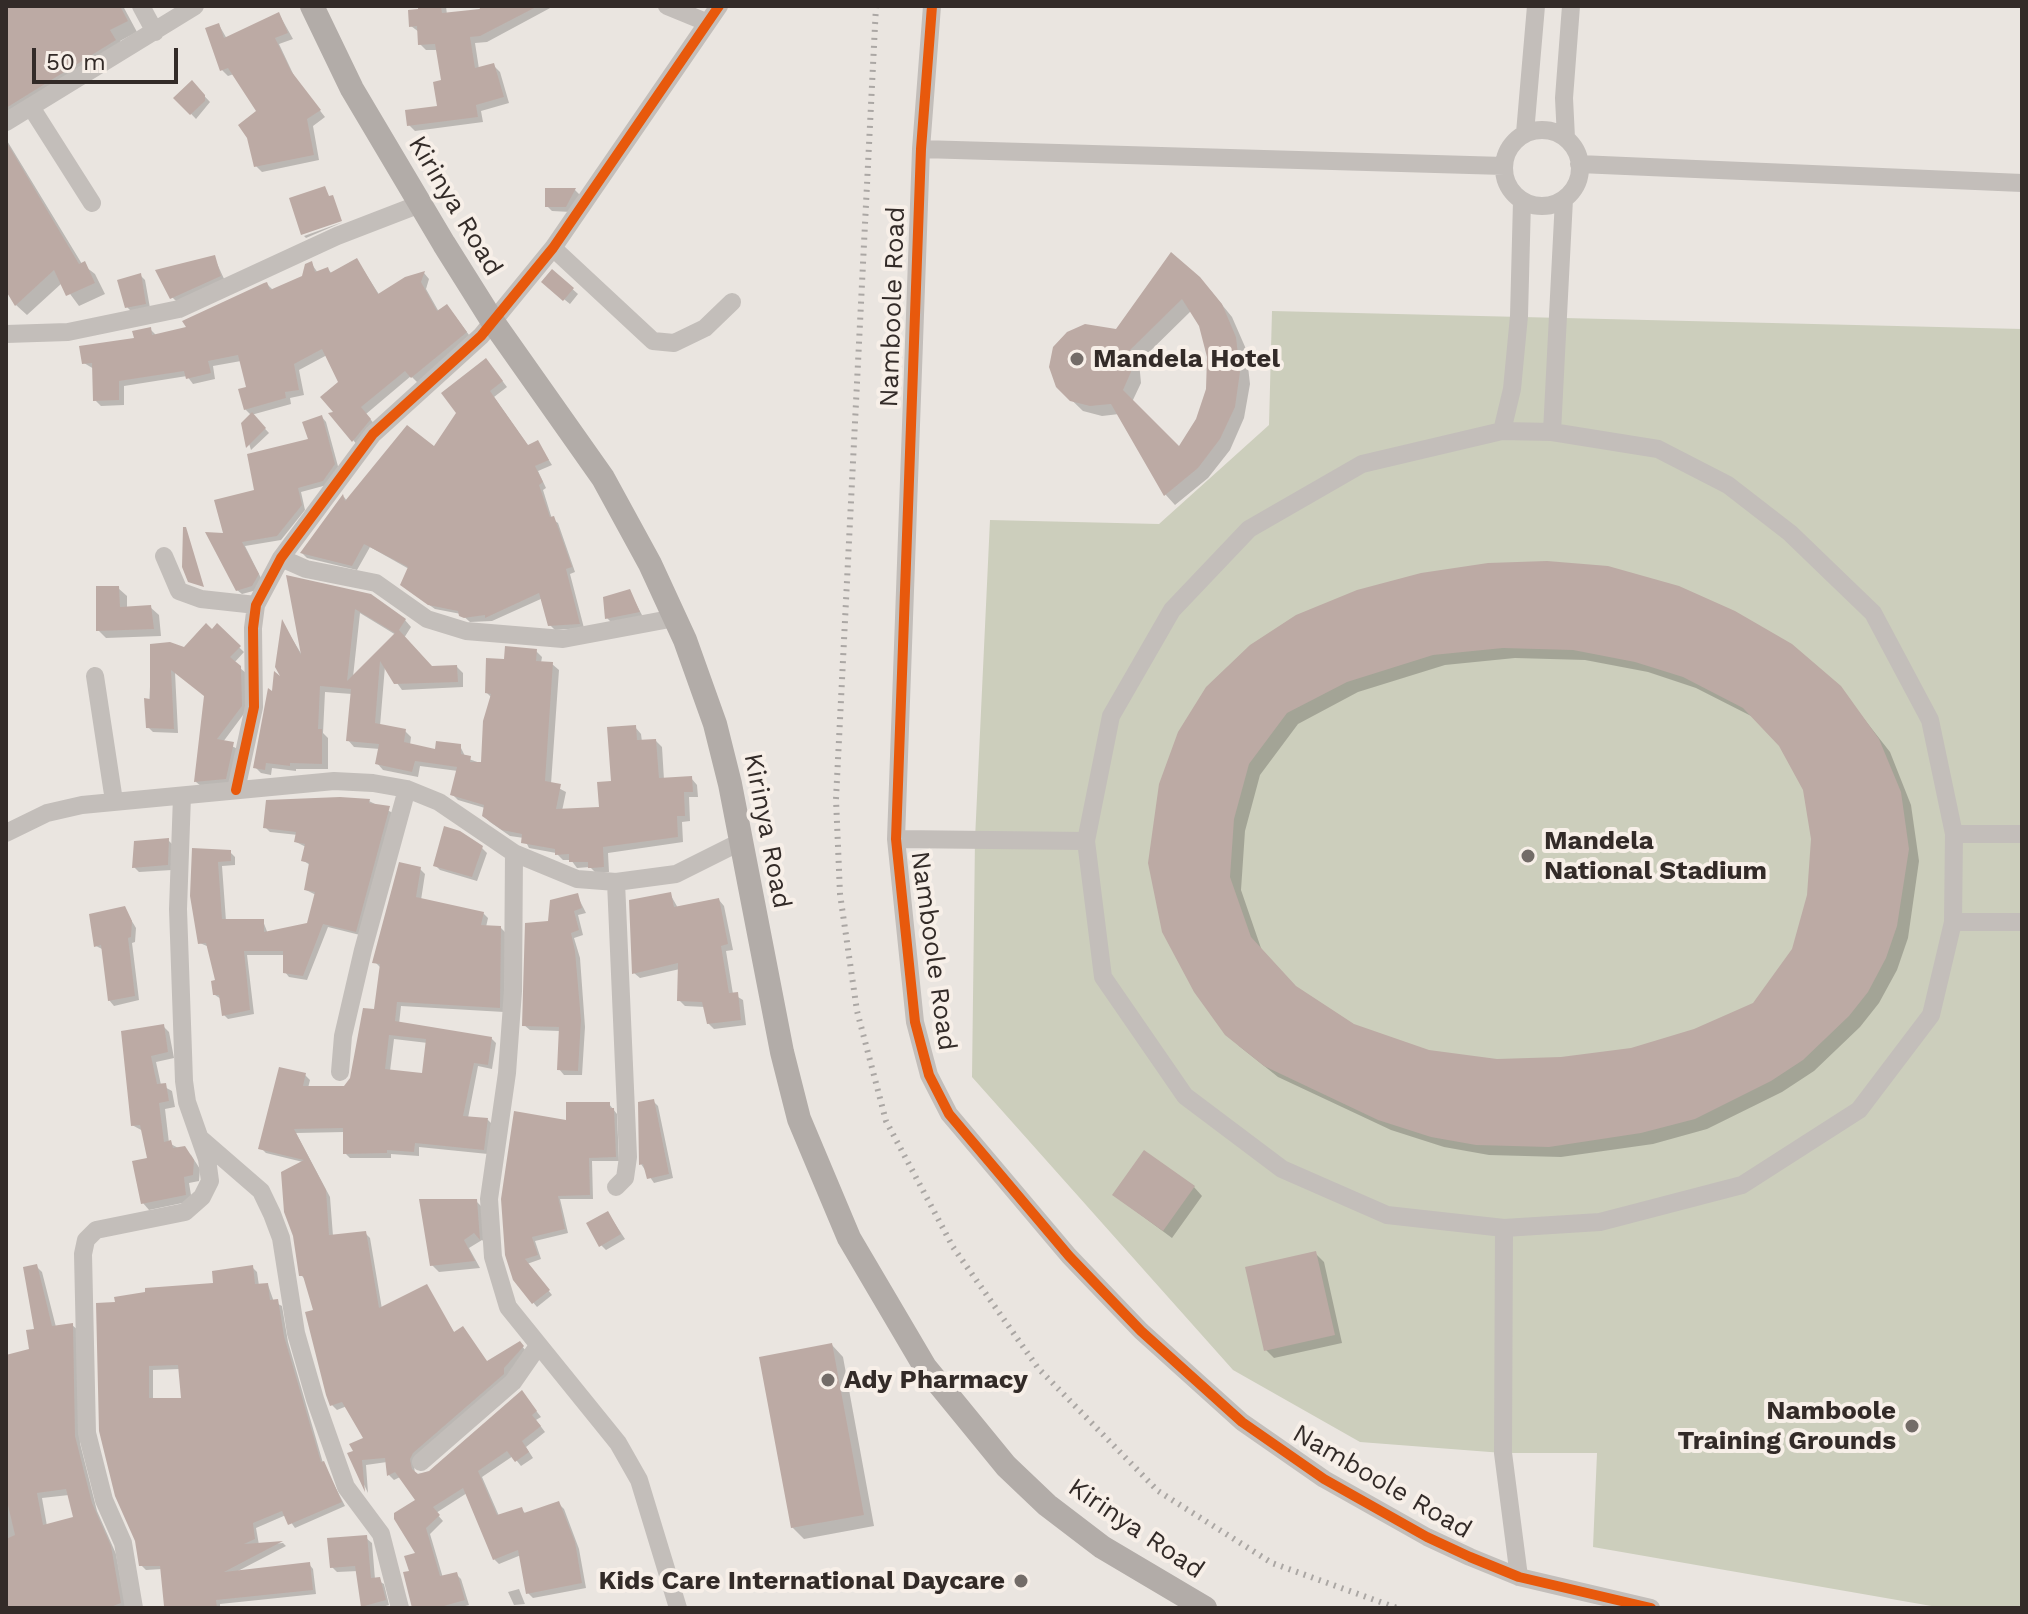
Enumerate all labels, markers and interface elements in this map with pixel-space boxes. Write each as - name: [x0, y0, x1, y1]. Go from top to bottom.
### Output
- scale bar: [36, 32, 182, 82]
- text: 50 m: [46, 48, 106, 76]
- street label: Kirinya Road: [401, 131, 509, 281]
- street label: Namboole Road: [874, 206, 912, 408]
- place label: Mandela Hotel: [1093, 343, 1280, 375]
- marker: Mandela Hotel: [1068, 350, 1086, 368]
- street label: Kirinya Road: [737, 751, 797, 911]
- place label: Mandela National Stadium: [1544, 825, 1767, 886]
- marker: Mandela National Stadium: [1519, 847, 1537, 865]
- street label: Namboole Road: [904, 849, 962, 1053]
- place label: Ady Pharmacy: [844, 1364, 1028, 1396]
- marker: Ady Pharmacy: [819, 1371, 837, 1389]
- place label: Namboole Training Grounds: [1677, 1395, 1896, 1456]
- marker: Namboole Training Grounds: [1903, 1417, 1921, 1435]
- street label: Namboole Road: [1287, 1418, 1477, 1546]
- street label: Kirinya Road: [1062, 1472, 1210, 1586]
- place label: Kids Care International Daycare: [598, 1565, 1005, 1597]
- marker: Kids Care International Daycare: [1012, 1572, 1030, 1590]

